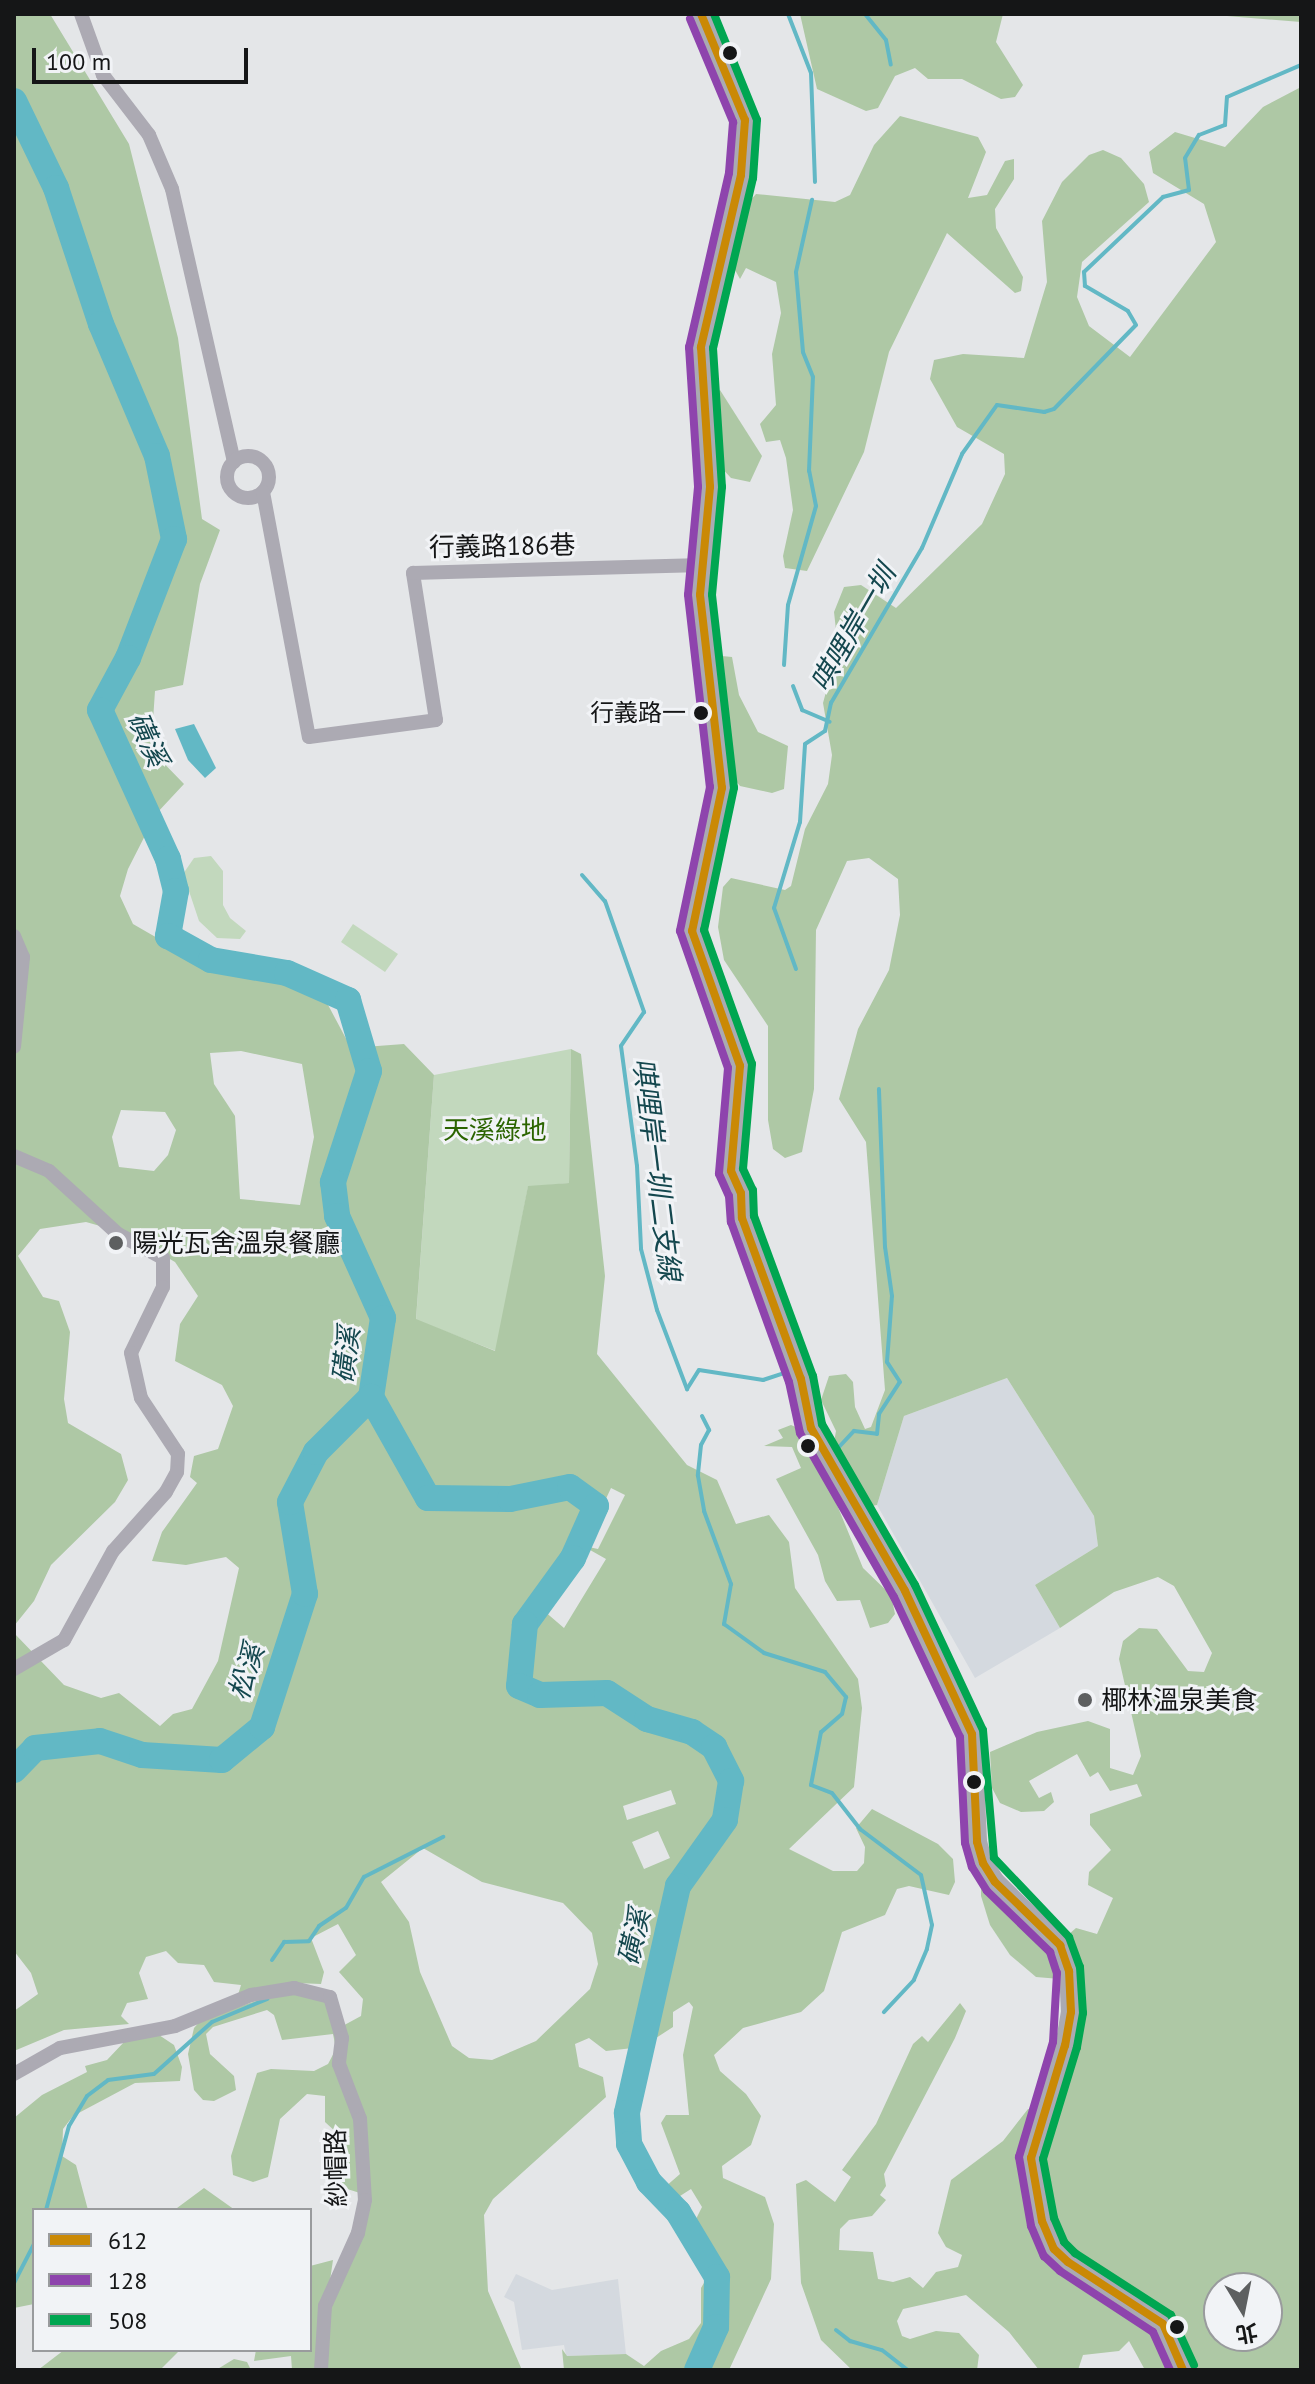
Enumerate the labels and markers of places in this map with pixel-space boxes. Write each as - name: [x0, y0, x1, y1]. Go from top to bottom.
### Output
- unlabelled marker: [722, 45, 738, 61]
- place label: 行義路一: [590, 699, 686, 727]
- marker: 行義路一: [693, 705, 709, 721]
- place label: 陽光瓦舍溫泉餐廳: [132, 1227, 340, 1259]
- marker: 陽光瓦舍溫泉餐廳: [107, 1234, 125, 1252]
- unlabelled marker: [800, 1438, 816, 1454]
- place label: 椰林溫泉美食: [1101, 1684, 1257, 1716]
- marker: 椰林溫泉美食: [1076, 1691, 1094, 1709]
- unlabelled marker: [966, 1774, 982, 1790]
- unlabelled marker: [1169, 2319, 1185, 2335]

